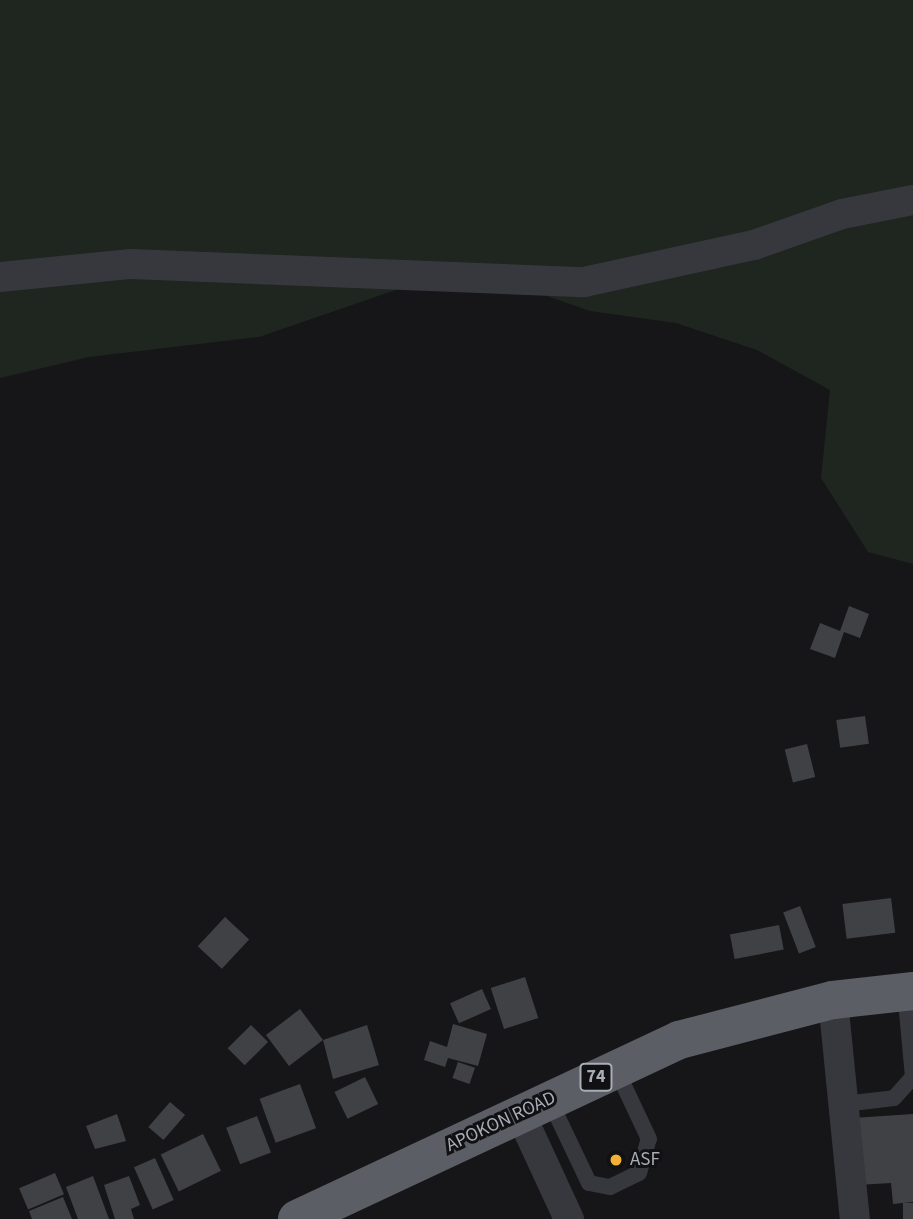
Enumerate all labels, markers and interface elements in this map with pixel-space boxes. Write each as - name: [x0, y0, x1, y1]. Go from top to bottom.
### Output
- road number: 74: [578, 1062, 614, 1092]
- street label: APOKON ROAD: [443, 1087, 559, 1157]
- place label: ASF: [630, 1149, 660, 1171]
- marker: ASF: [608, 1152, 624, 1168]

